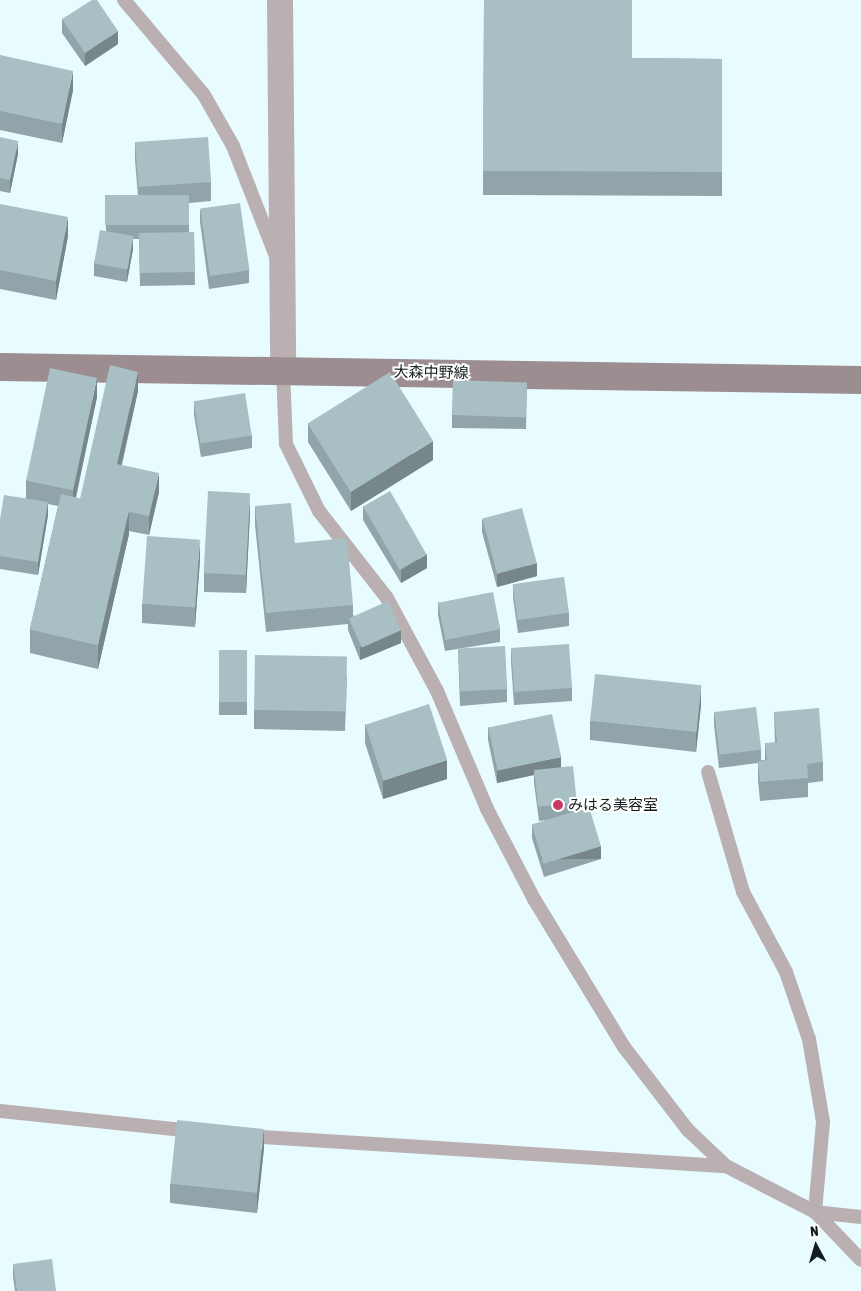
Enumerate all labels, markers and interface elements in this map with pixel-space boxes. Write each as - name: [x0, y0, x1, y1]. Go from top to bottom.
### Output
- street label: 大森中野線: [393, 362, 469, 382]
- place label: みはる美容室: [568, 796, 658, 814]
- marker: みはる美容室: [552, 799, 564, 811]
- north arrow: [791, 1221, 841, 1271]
- text: N: [809, 1223, 819, 1239]

